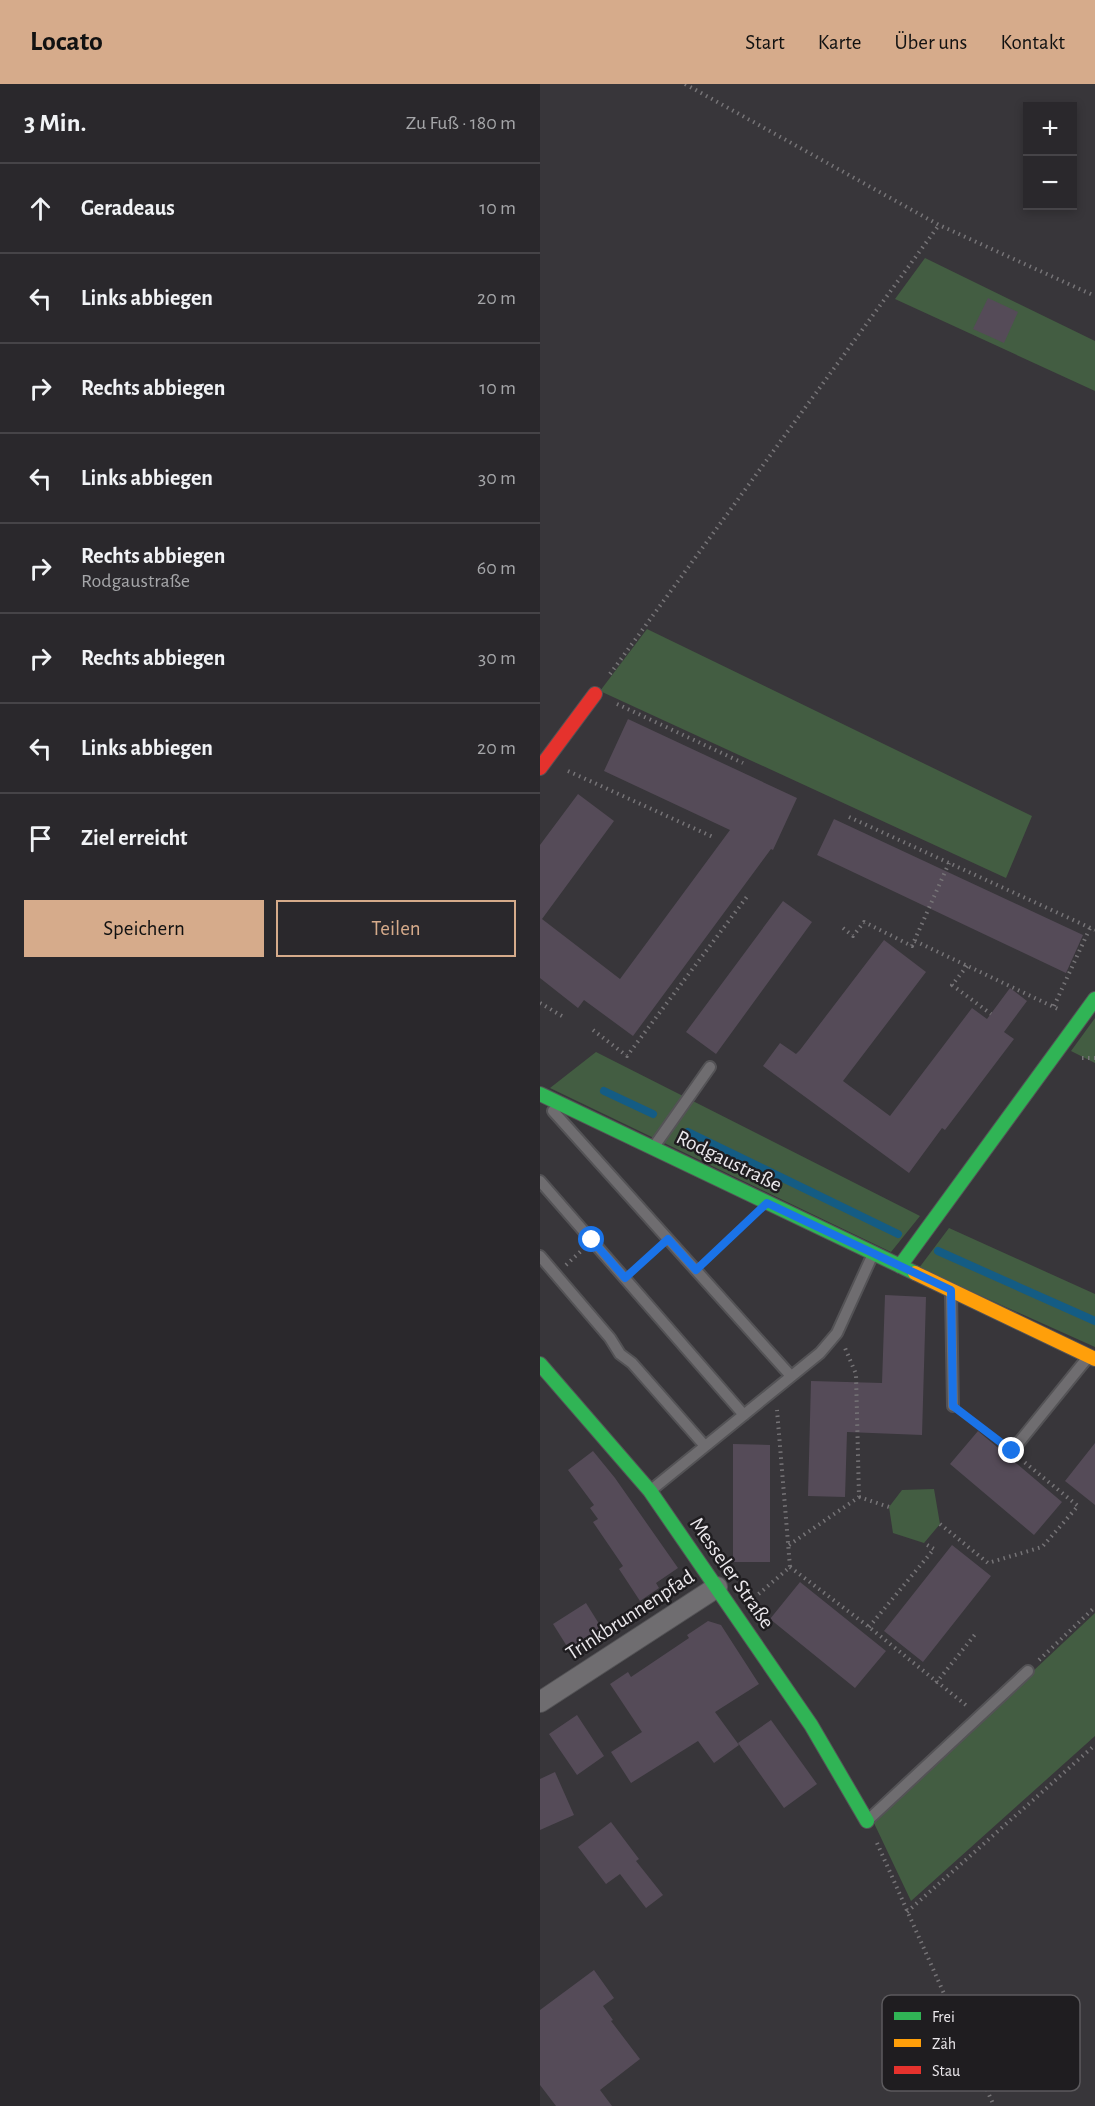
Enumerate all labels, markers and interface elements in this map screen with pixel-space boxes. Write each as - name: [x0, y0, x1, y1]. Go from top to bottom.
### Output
- text: Locato: [30, 28, 103, 56]
- text: Start: [745, 32, 785, 53]
- text: Karte: [818, 32, 861, 53]
- text: Über uns: [894, 32, 967, 53]
- text: Kontakt: [1000, 32, 1065, 53]
- map controls: [1023, 102, 1077, 210]
- button: +: [1023, 102, 1077, 156]
- text: 3 Min.: [24, 110, 86, 136]
- text: Zu Fuß · 180 m: [406, 113, 516, 133]
- button: −: [1023, 156, 1077, 210]
- icon: ahead: [24, 192, 57, 225]
- text: Geradeaus: [81, 197, 175, 219]
- text: 10 m: [479, 198, 516, 218]
- icon: left: [24, 282, 57, 315]
- text: Links abbiegen: [81, 287, 213, 309]
- text: 20 m: [477, 288, 516, 308]
- icon: right: [24, 372, 57, 405]
- text: Rechts abbiegen: [81, 377, 225, 399]
- text: 10 m: [479, 378, 516, 398]
- icon: left: [24, 462, 57, 495]
- text: Links abbiegen: [81, 467, 213, 489]
- text: 30 m: [478, 468, 516, 488]
- text: Rechts abbiegen: [81, 545, 225, 567]
- icon: right: [24, 552, 57, 585]
- text: 60 m: [477, 558, 516, 578]
- text: Rodgaustraße: [81, 571, 190, 591]
- icon: right: [24, 642, 57, 675]
- text: Rechts abbiegen: [81, 647, 225, 669]
- text: 30 m: [478, 648, 516, 668]
- icon: left: [24, 732, 57, 765]
- text: Links abbiegen: [81, 737, 213, 759]
- text: 20 m: [477, 738, 516, 758]
- icon: arrive: [24, 822, 57, 855]
- text: Ziel erreicht: [81, 827, 188, 849]
- button: Speichern: [24, 900, 264, 957]
- button: Teilen: [276, 900, 516, 957]
- street label: Rodgaustraße: [673, 1126, 785, 1196]
- route start: [578, 1226, 604, 1252]
- route end: [998, 1437, 1024, 1463]
- street label: Messeler Straße: [686, 1514, 778, 1632]
- street label: Trinkbrunnenpfad: [562, 1566, 698, 1664]
- legend: [882, 1995, 1080, 2091]
- text: Frei: [932, 2009, 955, 2025]
- text: Zäh: [932, 2036, 956, 2052]
- text: Stau: [932, 2063, 960, 2079]

